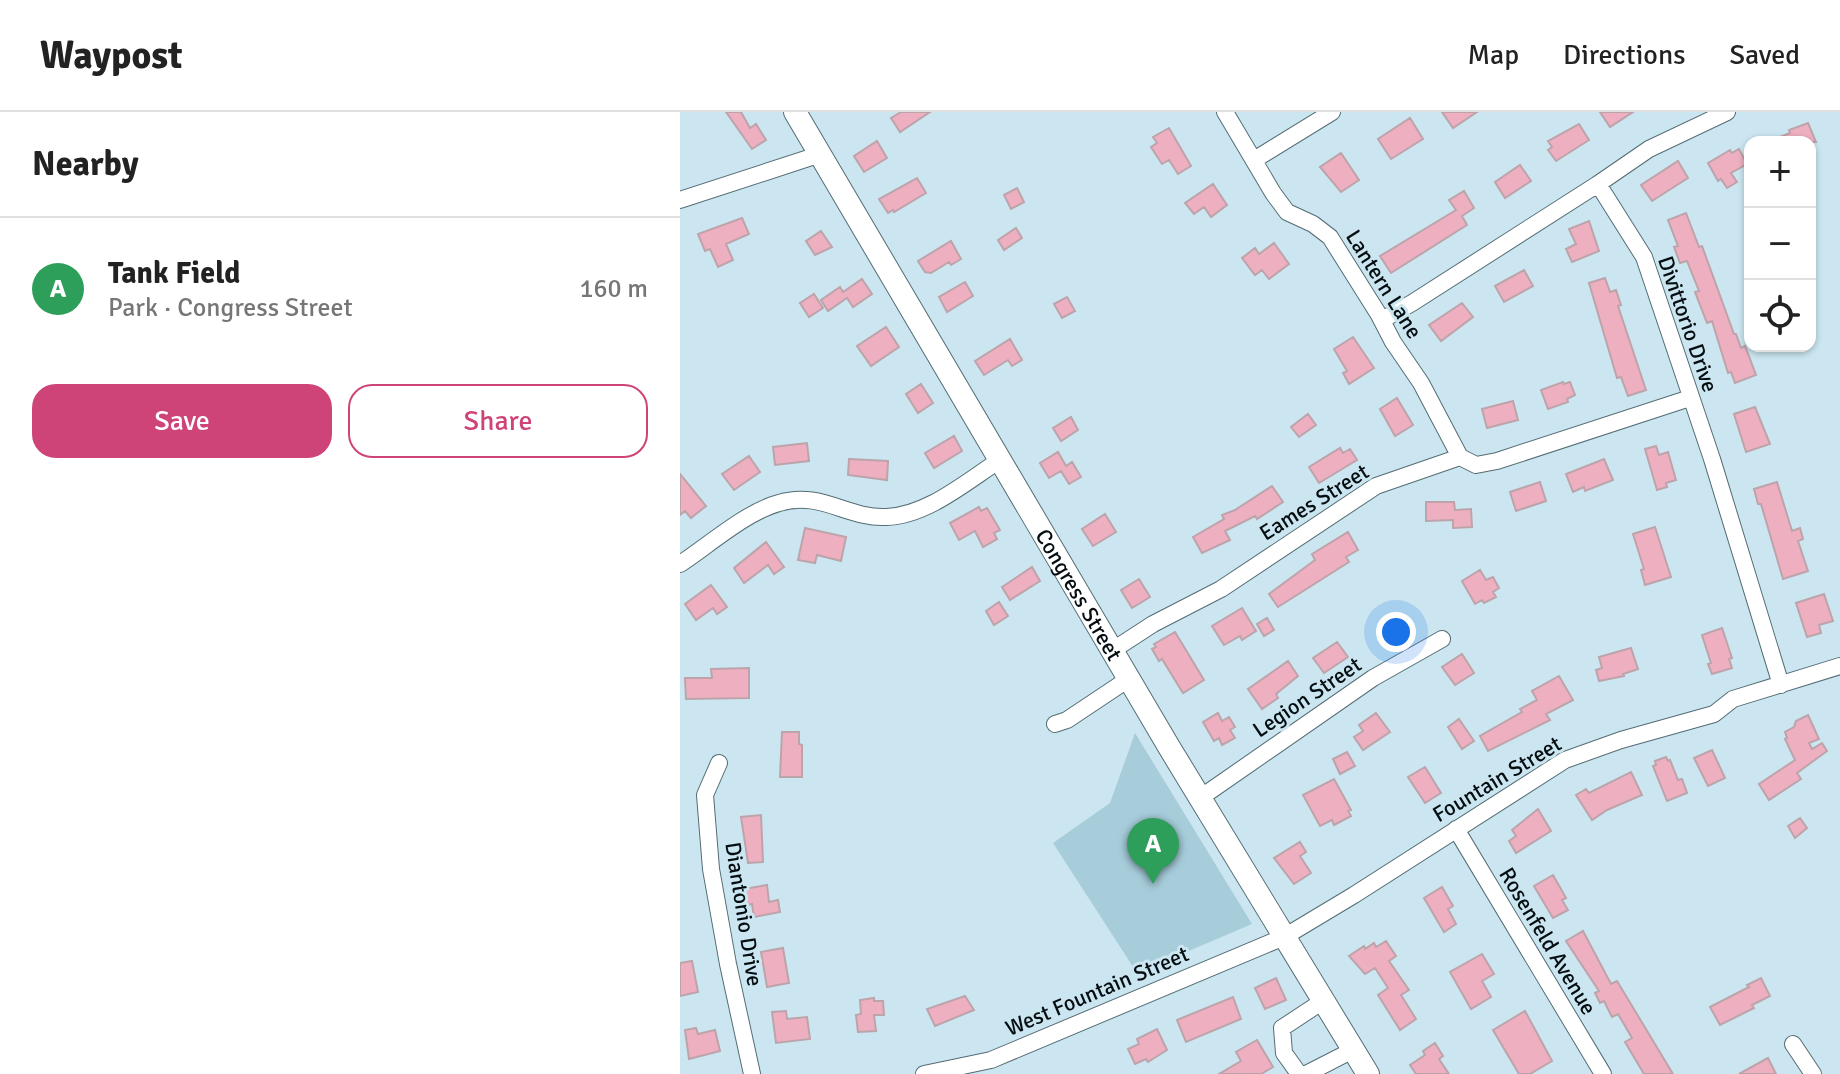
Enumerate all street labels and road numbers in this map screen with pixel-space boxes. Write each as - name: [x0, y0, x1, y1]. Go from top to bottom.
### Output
- street label: Lantern Lane: [1340, 225, 1428, 343]
- street label: Divittorio Drive: [1652, 252, 1724, 396]
- street label: Eames Street: [1254, 458, 1374, 546]
- street label: Congress Street: [1030, 524, 1129, 666]
- street label: Legion Street: [1248, 651, 1367, 743]
- street label: Fountain Street: [1428, 730, 1566, 828]
- street label: Diantonio Drive: [719, 840, 769, 988]
- street label: Rosenfeld Avenue: [1493, 863, 1603, 1019]
- street label: West Fountain Street: [1001, 940, 1193, 1042]

